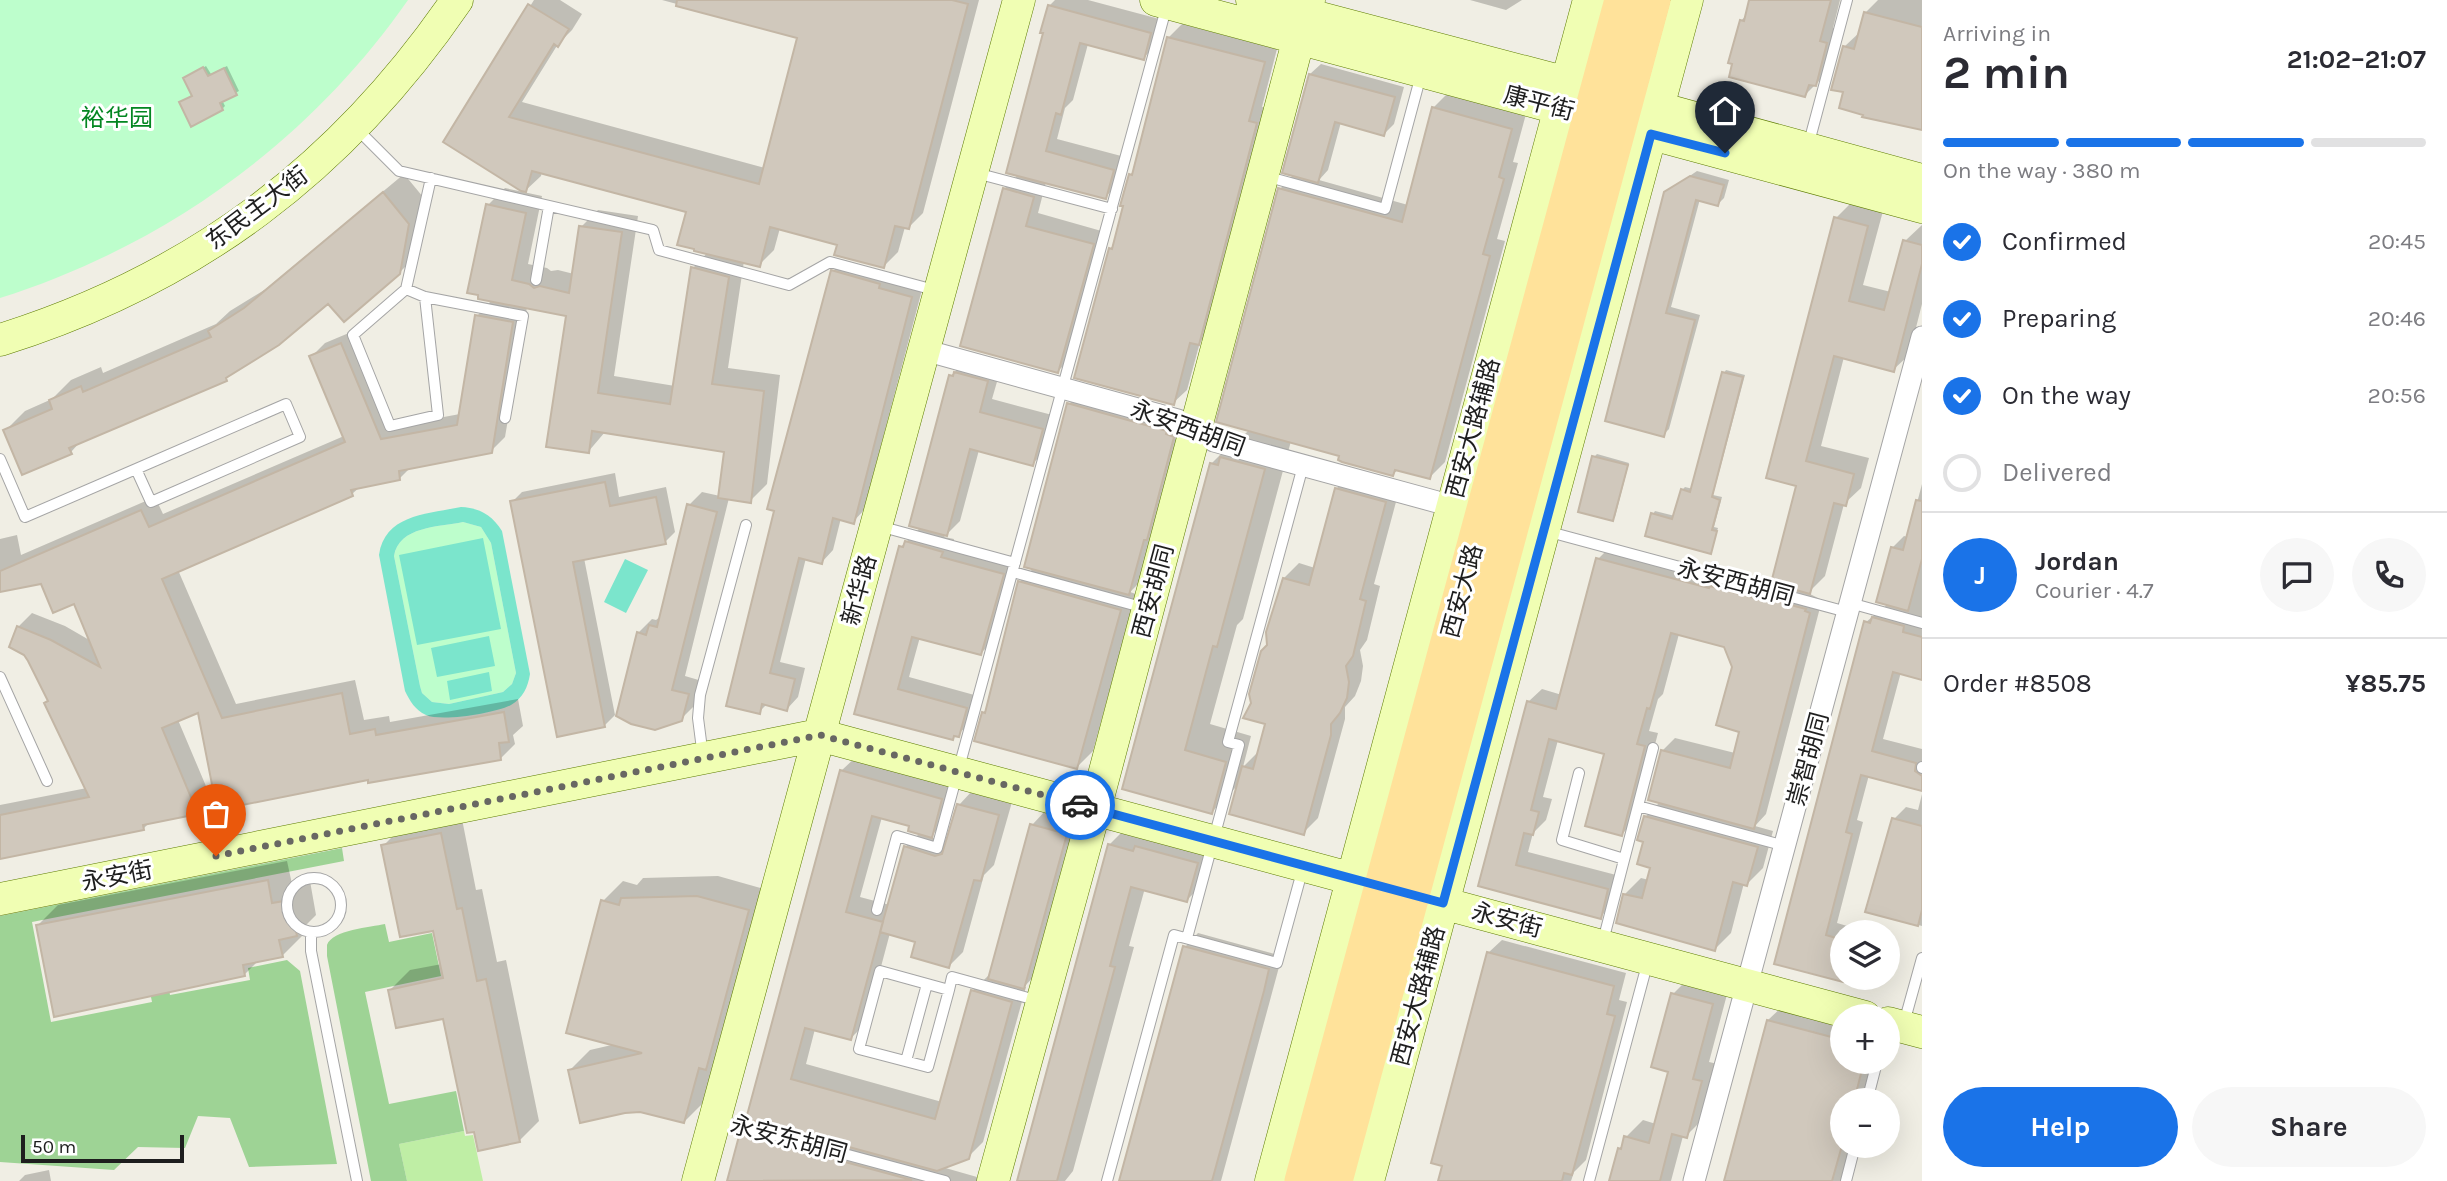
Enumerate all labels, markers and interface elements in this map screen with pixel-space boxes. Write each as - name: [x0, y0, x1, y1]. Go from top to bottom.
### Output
- text: Arriving in: [1943, 20, 2051, 47]
- text: 21:02–21:07: [2287, 44, 2426, 75]
- text: 2 min: [1943, 46, 2070, 100]
- street label: 康平街: [1501, 80, 1577, 126]
- pin: [1695, 81, 1755, 153]
- icon: home: [1706, 92, 1744, 130]
- park label: 裕华园: [81, 104, 153, 132]
- text: On the way · 380 m: [1943, 157, 2140, 184]
- street label: 东民主大街: [201, 161, 313, 255]
- icon: check: [1943, 223, 1981, 261]
- text: Confirmed: [2002, 226, 2127, 257]
- text: 20:45: [2368, 228, 2426, 255]
- icon: check: [1943, 300, 1981, 338]
- text: Preparing: [2002, 303, 2116, 334]
- text: 20:46: [2368, 305, 2426, 332]
- street label: 西安大路辅路: [1441, 355, 1505, 501]
- icon: check: [1943, 377, 1981, 415]
- text: On the way: [2002, 380, 2131, 411]
- text: 20:56: [2368, 382, 2426, 409]
- street label: 永安西胡同: [1127, 394, 1249, 462]
- text: Delivered: [2002, 457, 2112, 488]
- button: chat: [2260, 538, 2334, 612]
- button: phone: [2352, 538, 2426, 612]
- street label: 西安胡同: [1127, 541, 1179, 641]
- street label: 西安大路: [1436, 541, 1488, 641]
- text: Jordan: [2035, 546, 2119, 577]
- street label: 新华路: [836, 552, 882, 628]
- street label: 永安西胡同: [1674, 553, 1798, 611]
- text: J: [1974, 560, 1986, 591]
- text: Courier · 4.7: [2035, 577, 2154, 604]
- text: Order #8508: [1943, 668, 2092, 699]
- text: ¥85.75: [2345, 668, 2426, 699]
- street label: 崇智胡同: [1782, 709, 1834, 809]
- courier: [1045, 770, 1115, 840]
- pin: [186, 784, 246, 856]
- icon: car: [1061, 786, 1099, 824]
- icon: bag: [197, 795, 235, 833]
- street label: 永安街: [79, 855, 155, 897]
- street label: 永安街: [1469, 897, 1545, 943]
- map controls: [1830, 920, 1900, 1158]
- button: layers: [1830, 920, 1900, 990]
- street label: 西安大路辅路: [1386, 923, 1450, 1069]
- button: +: [1830, 1004, 1900, 1074]
- button: Help: [1943, 1087, 2178, 1167]
- button: Share: [2192, 1087, 2426, 1167]
- button: −: [1830, 1088, 1900, 1158]
- street label: 永安东胡同: [727, 1110, 851, 1168]
- scale bar: [21, 1132, 184, 1164]
- text: 50 m: [32, 1136, 76, 1158]

